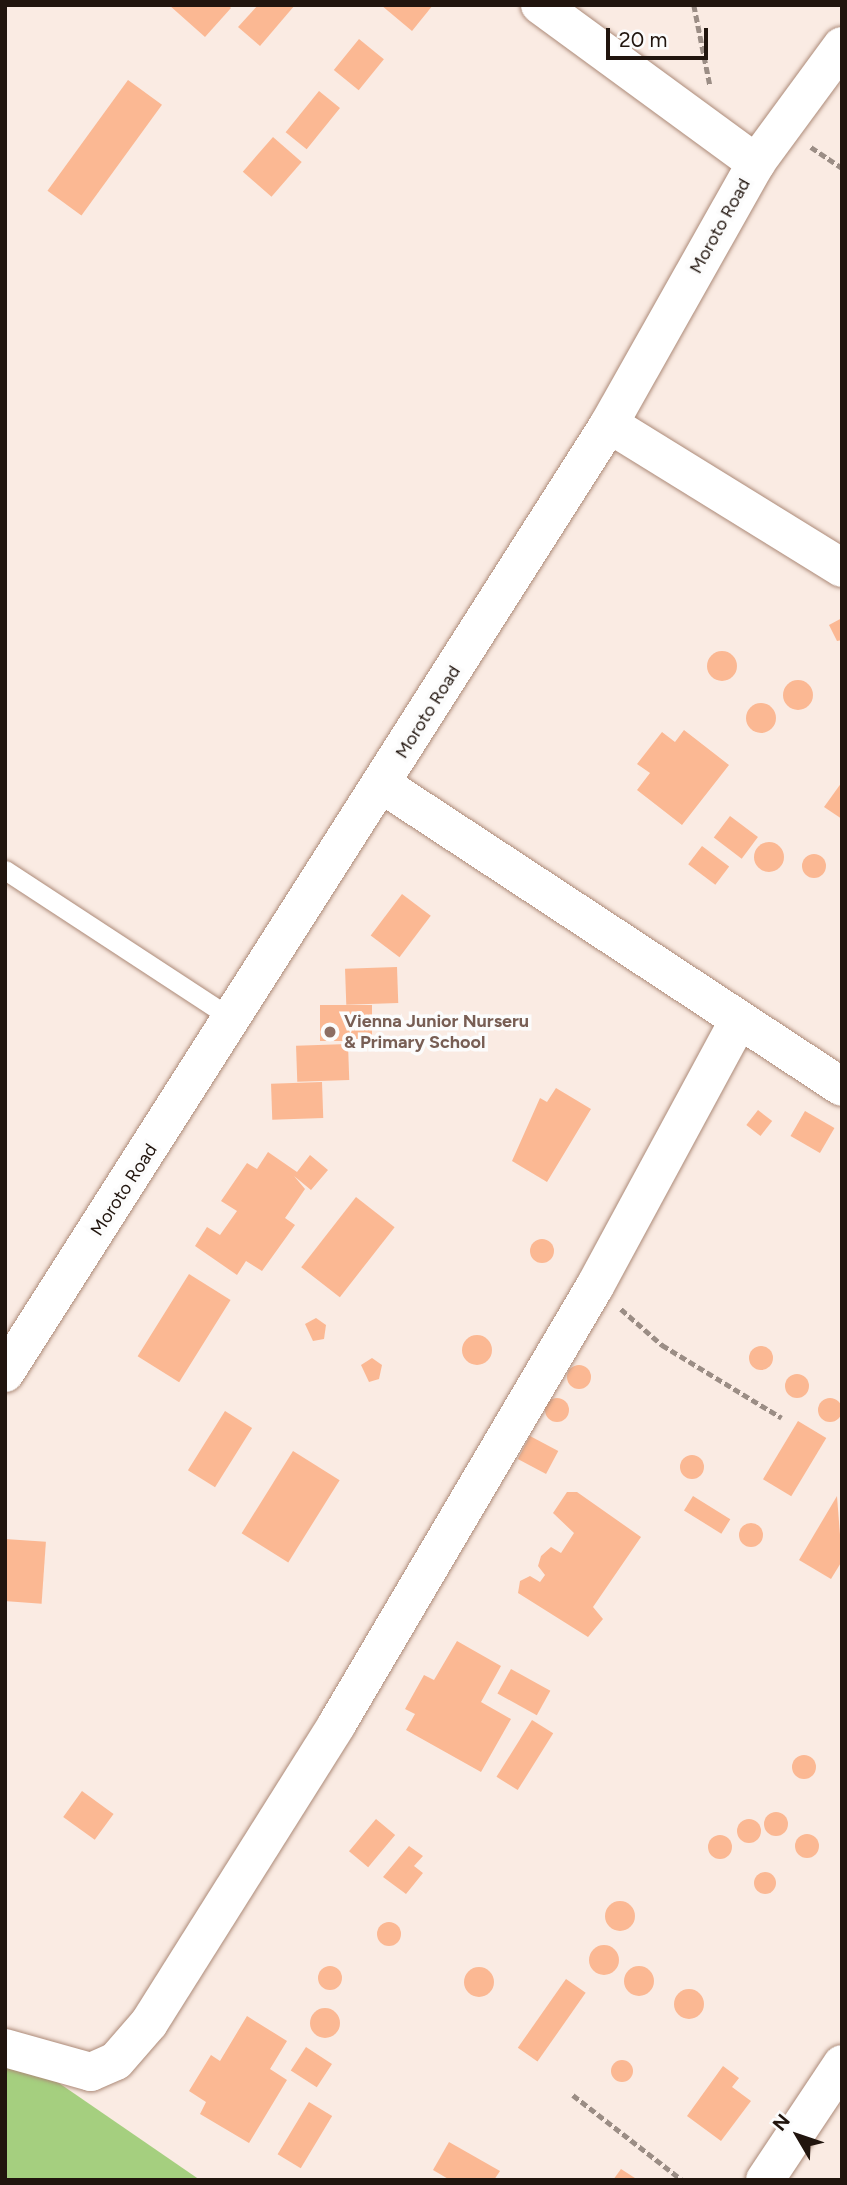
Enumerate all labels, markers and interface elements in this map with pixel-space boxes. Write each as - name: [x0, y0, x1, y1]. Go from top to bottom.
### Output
- scale bar: [609, 14, 710, 58]
- text: 20 m: [619, 27, 667, 52]
- street label: Moroto Road: [685, 175, 755, 277]
- street label: Moroto Road: [391, 662, 465, 762]
- place label: Vienna Junior Nurseru & Primary School: [344, 1011, 529, 1054]
- marker: Vienna Junior Nurseru & Primary School: [322, 1024, 338, 1040]
- street label: Moroto Road: [86, 1140, 162, 1240]
- north arrow: [763, 2101, 833, 2171]
- text: N: [768, 2110, 795, 2135]

